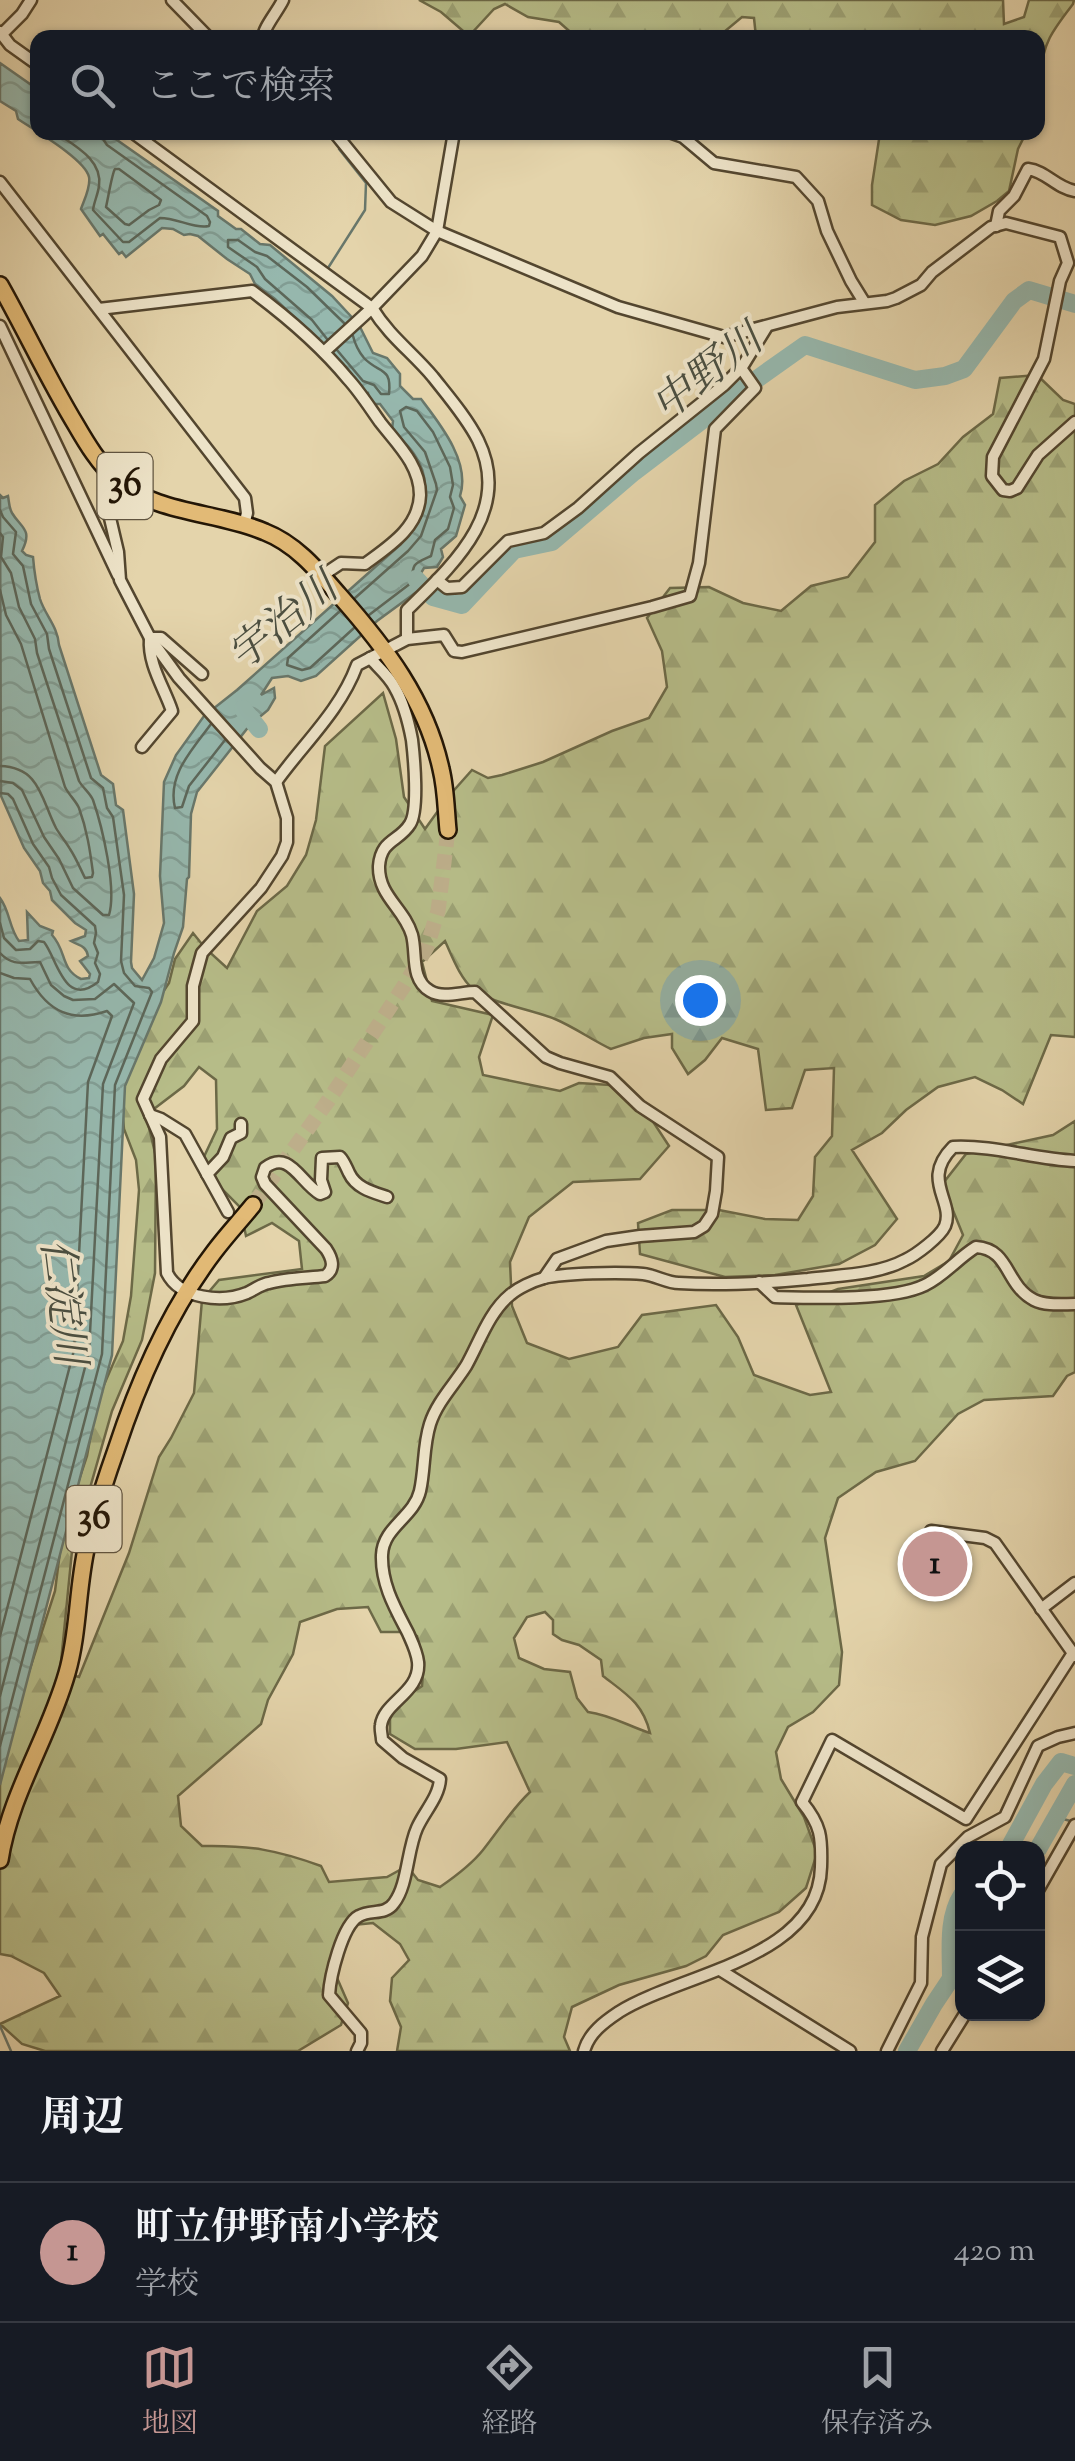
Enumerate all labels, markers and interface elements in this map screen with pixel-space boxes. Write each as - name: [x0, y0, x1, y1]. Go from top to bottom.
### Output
- search box: [30, 30, 1045, 140]
- icon: search: [65, 58, 120, 113]
- text: ここで検索: [145, 62, 335, 116]
- water label: 中野川: [641, 310, 780, 437]
- road number: 36: [98, 453, 152, 519]
- water label: 宇治川: [217, 559, 356, 687]
- your location: [675, 975, 726, 1026]
- water label: 仁淀川: [23, 1236, 98, 1372]
- road number: 36: [66, 1486, 122, 1552]
- pin: 1: [902, 1526, 968, 1602]
- map controls: [955, 1841, 1045, 2021]
- button: locate: [955, 1841, 1045, 1931]
- button: layers: [955, 1931, 1045, 2021]
- text: 周辺: [40, 2090, 124, 2150]
- text: 町立伊野南小学校: [135, 2203, 439, 2257]
- text: 1: [67, 2229, 78, 2275]
- text: 420 m: [954, 2229, 1035, 2275]
- text: 学校: [135, 2263, 199, 2309]
- tab: 地図: [142, 2340, 198, 2445]
- tab: 経路: [481, 2340, 537, 2445]
- tab: 保存済み: [821, 2340, 933, 2445]

